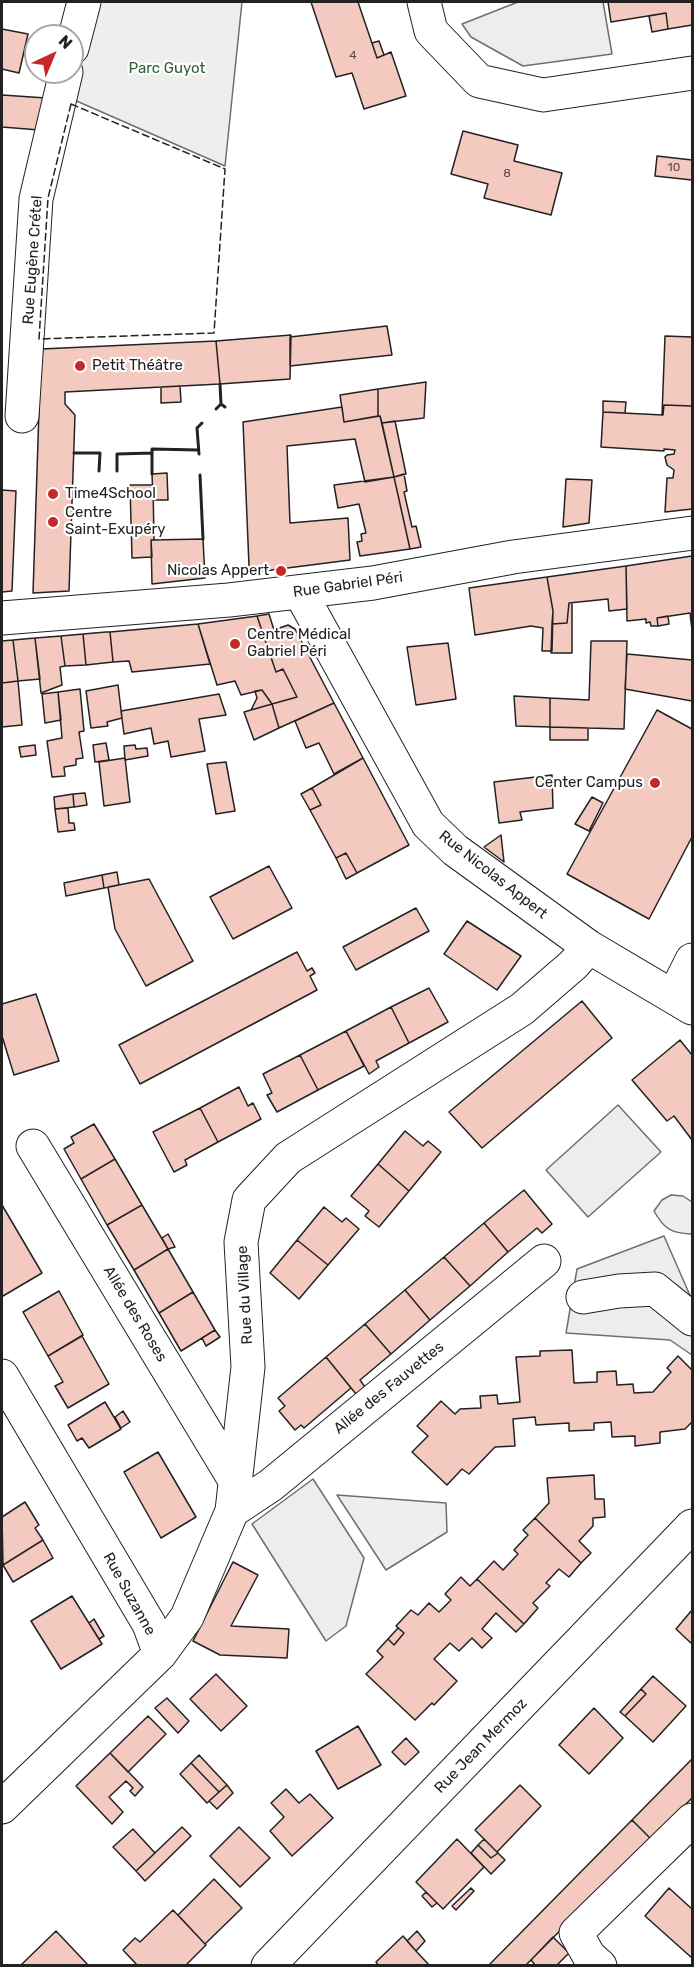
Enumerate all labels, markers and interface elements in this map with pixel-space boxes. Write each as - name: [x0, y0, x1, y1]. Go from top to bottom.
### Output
- north arrow: [24, 24, 84, 84]
- text: N: [55, 31, 76, 53]
- house number: 4: [349, 49, 357, 63]
- park label: Parc Guyot: [129, 60, 205, 78]
- house number: 10: [668, 161, 680, 175]
- house number: 8: [503, 167, 511, 181]
- street label: Rue Eugène Crétel: [20, 195, 46, 325]
- place label: Petit Théâtre: [92, 357, 183, 375]
- marker: Petit Théâtre: [73, 359, 87, 373]
- place label: Time4School: [65, 485, 156, 503]
- marker: Time4School: [46, 487, 60, 501]
- place label: Centre Saint-Exupéry: [65, 504, 166, 539]
- marker: Centre Saint-Exupéry: [46, 515, 60, 529]
- place label: Nicolas Appert: [167, 562, 269, 580]
- marker: Nicolas Appert: [274, 564, 288, 578]
- street label: Rue Gabriel Péri: [292, 568, 404, 602]
- place label: Centre Médical Gabriel Péri: [247, 626, 351, 661]
- marker: Centre Médical Gabriel Péri: [228, 637, 242, 651]
- place label: Center Campus: [535, 774, 643, 792]
- marker: Center Campus: [648, 776, 662, 790]
- street label: Rue Nicolas Appert: [435, 827, 551, 923]
- street label: Rue du Village: [233, 1245, 257, 1345]
- street label: Allée des Roses: [99, 1263, 171, 1365]
- street label: Allée des Fauvettes: [330, 1338, 448, 1438]
- street label: Rue Suzanne: [99, 1549, 159, 1639]
- street label: Rue Jean Mermoz: [431, 1695, 531, 1797]

